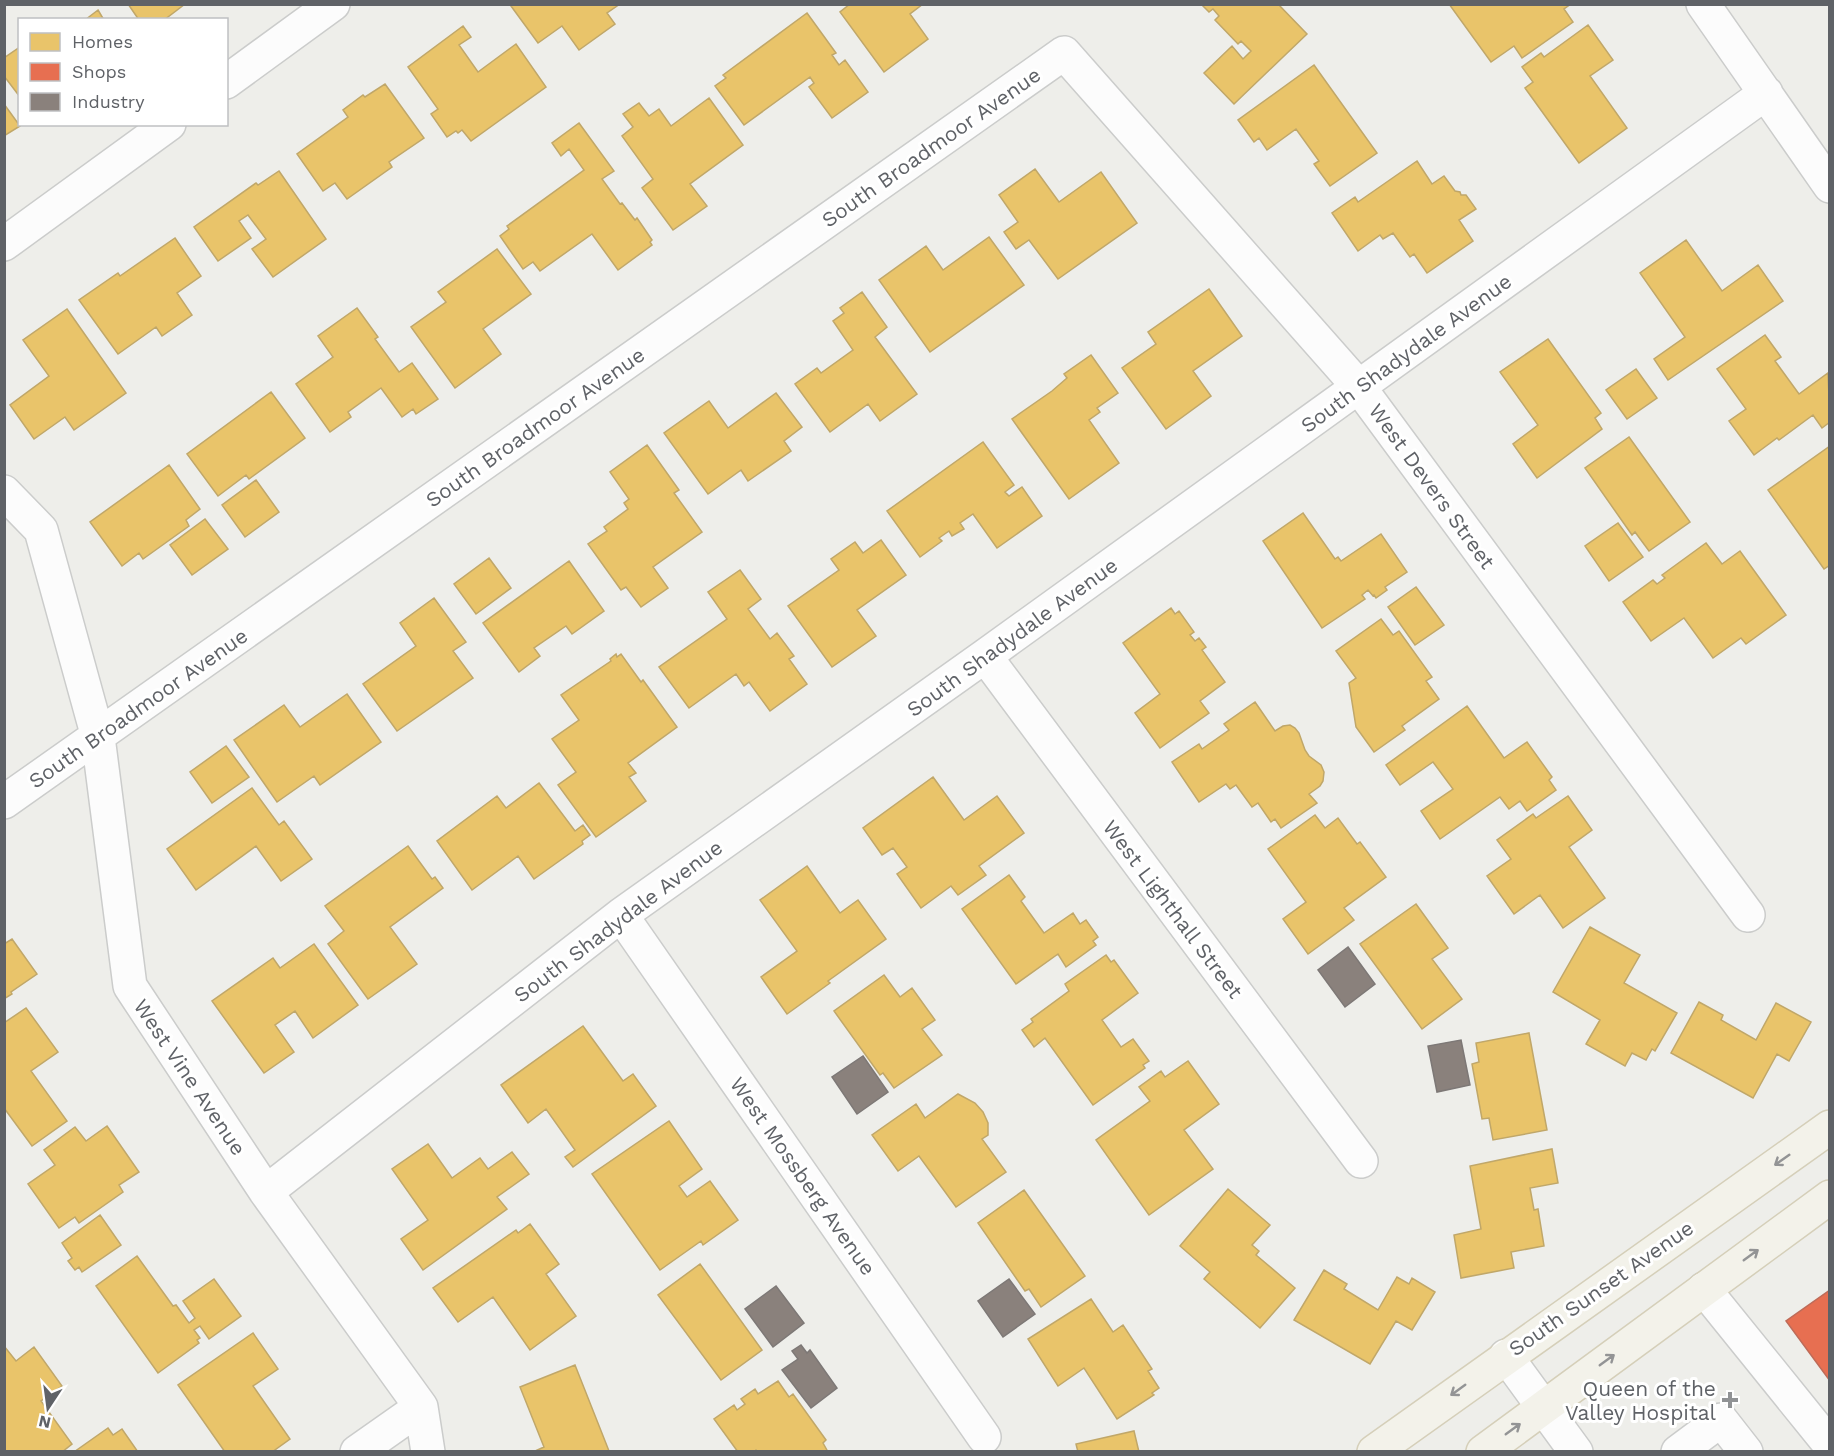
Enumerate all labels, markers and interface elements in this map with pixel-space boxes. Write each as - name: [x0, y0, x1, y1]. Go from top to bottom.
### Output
- legend: [18, 18, 228, 126]
- text: Homes: [72, 31, 133, 52]
- text: Shops: [72, 61, 126, 82]
- street label: South Broadmoor Avenue: [817, 62, 1045, 232]
- text: Industry: [72, 91, 145, 112]
- street label: South Shadydale Avenue: [1296, 268, 1516, 438]
- street label: South Broadmoor Avenue: [421, 342, 649, 512]
- street label: West Devers Street: [1364, 398, 1500, 574]
- street label: South Shadydale Avenue: [902, 552, 1122, 722]
- street label: South Broadmoor Avenue: [24, 623, 252, 793]
- street label: West Lighthall Street: [1098, 815, 1248, 1003]
- street label: South Shadydale Avenue: [509, 834, 727, 1008]
- street label: West Vine Avenue: [129, 994, 251, 1160]
- street label: West Mossberg Avenue: [725, 1072, 881, 1280]
- one-way arrow: [1774, 1154, 1790, 1167]
- street label: South Sunset Avenue: [1504, 1215, 1698, 1361]
- one-way arrow: [1743, 1249, 1759, 1262]
- one-way arrow: [1599, 1354, 1615, 1367]
- place label: Queen of the Valley Hospital: [1565, 1376, 1717, 1425]
- north arrow: [18, 1378, 78, 1438]
- one-way arrow: [1451, 1384, 1467, 1396]
- marker: Queen of the Valley Hospital: [1721, 1391, 1739, 1409]
- text: N: [37, 1412, 53, 1433]
- one-way arrow: [1504, 1423, 1520, 1436]

